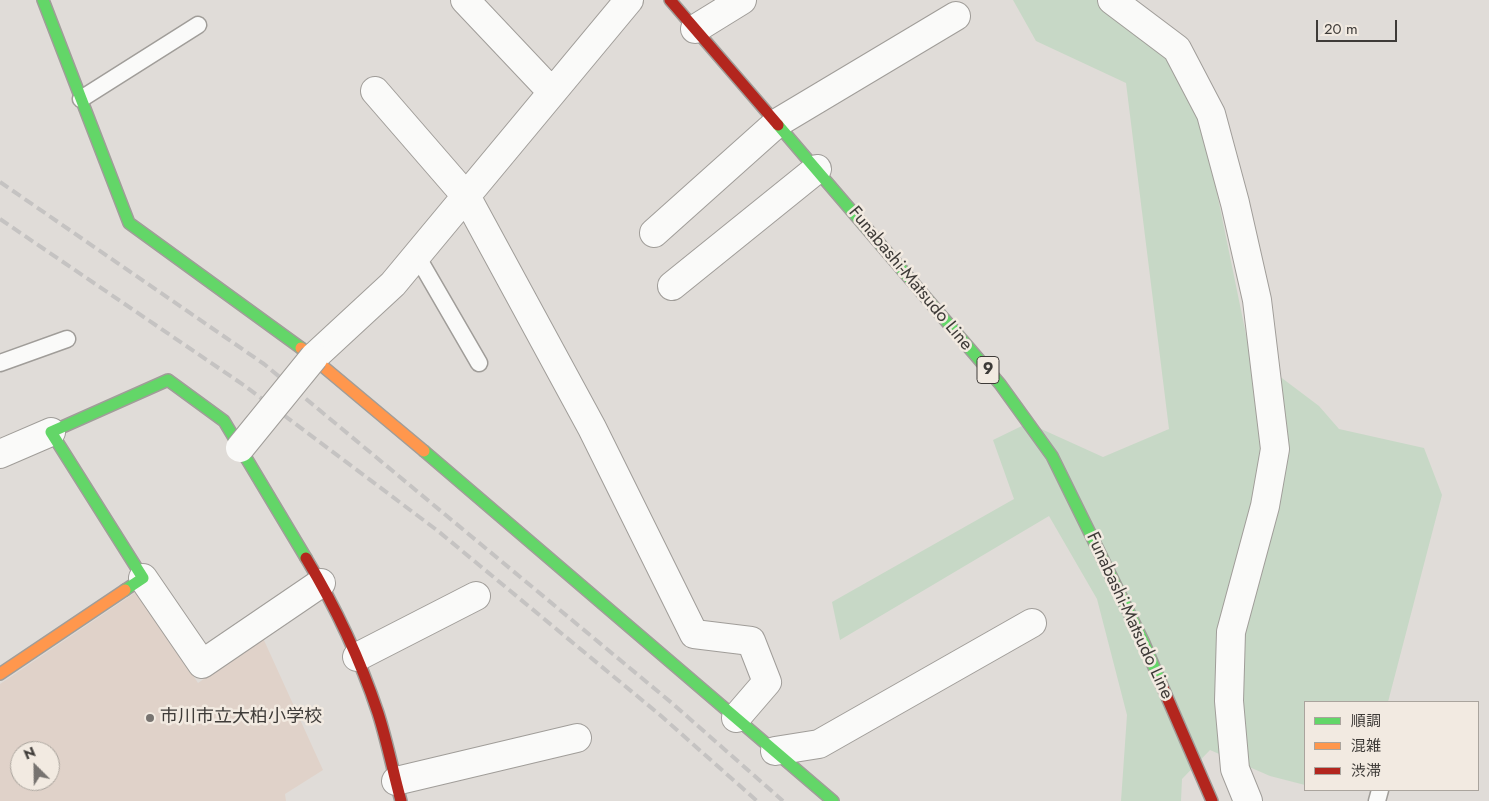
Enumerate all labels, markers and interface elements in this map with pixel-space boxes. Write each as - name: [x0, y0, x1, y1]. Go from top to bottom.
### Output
- scale bar: [1319, 10, 1400, 42]
- text: 20 m: [1324, 18, 1358, 40]
- street label: Funabashi-Matsudo Line: [843, 203, 977, 355]
- road number: 9: [977, 356, 999, 384]
- street label: Funabashi-Matsudo Line: [1081, 529, 1177, 703]
- legend: [1304, 701, 1479, 791]
- place label: 市川市立大柏小学校: [160, 707, 322, 729]
- text: 順調: [1351, 710, 1381, 732]
- marker: 市川市立大柏小学校: [144, 712, 156, 724]
- text: 混雑: [1351, 735, 1381, 757]
- north arrow: [10, 741, 60, 791]
- text: N: [21, 742, 39, 764]
- text: 渋滞: [1351, 760, 1381, 782]

